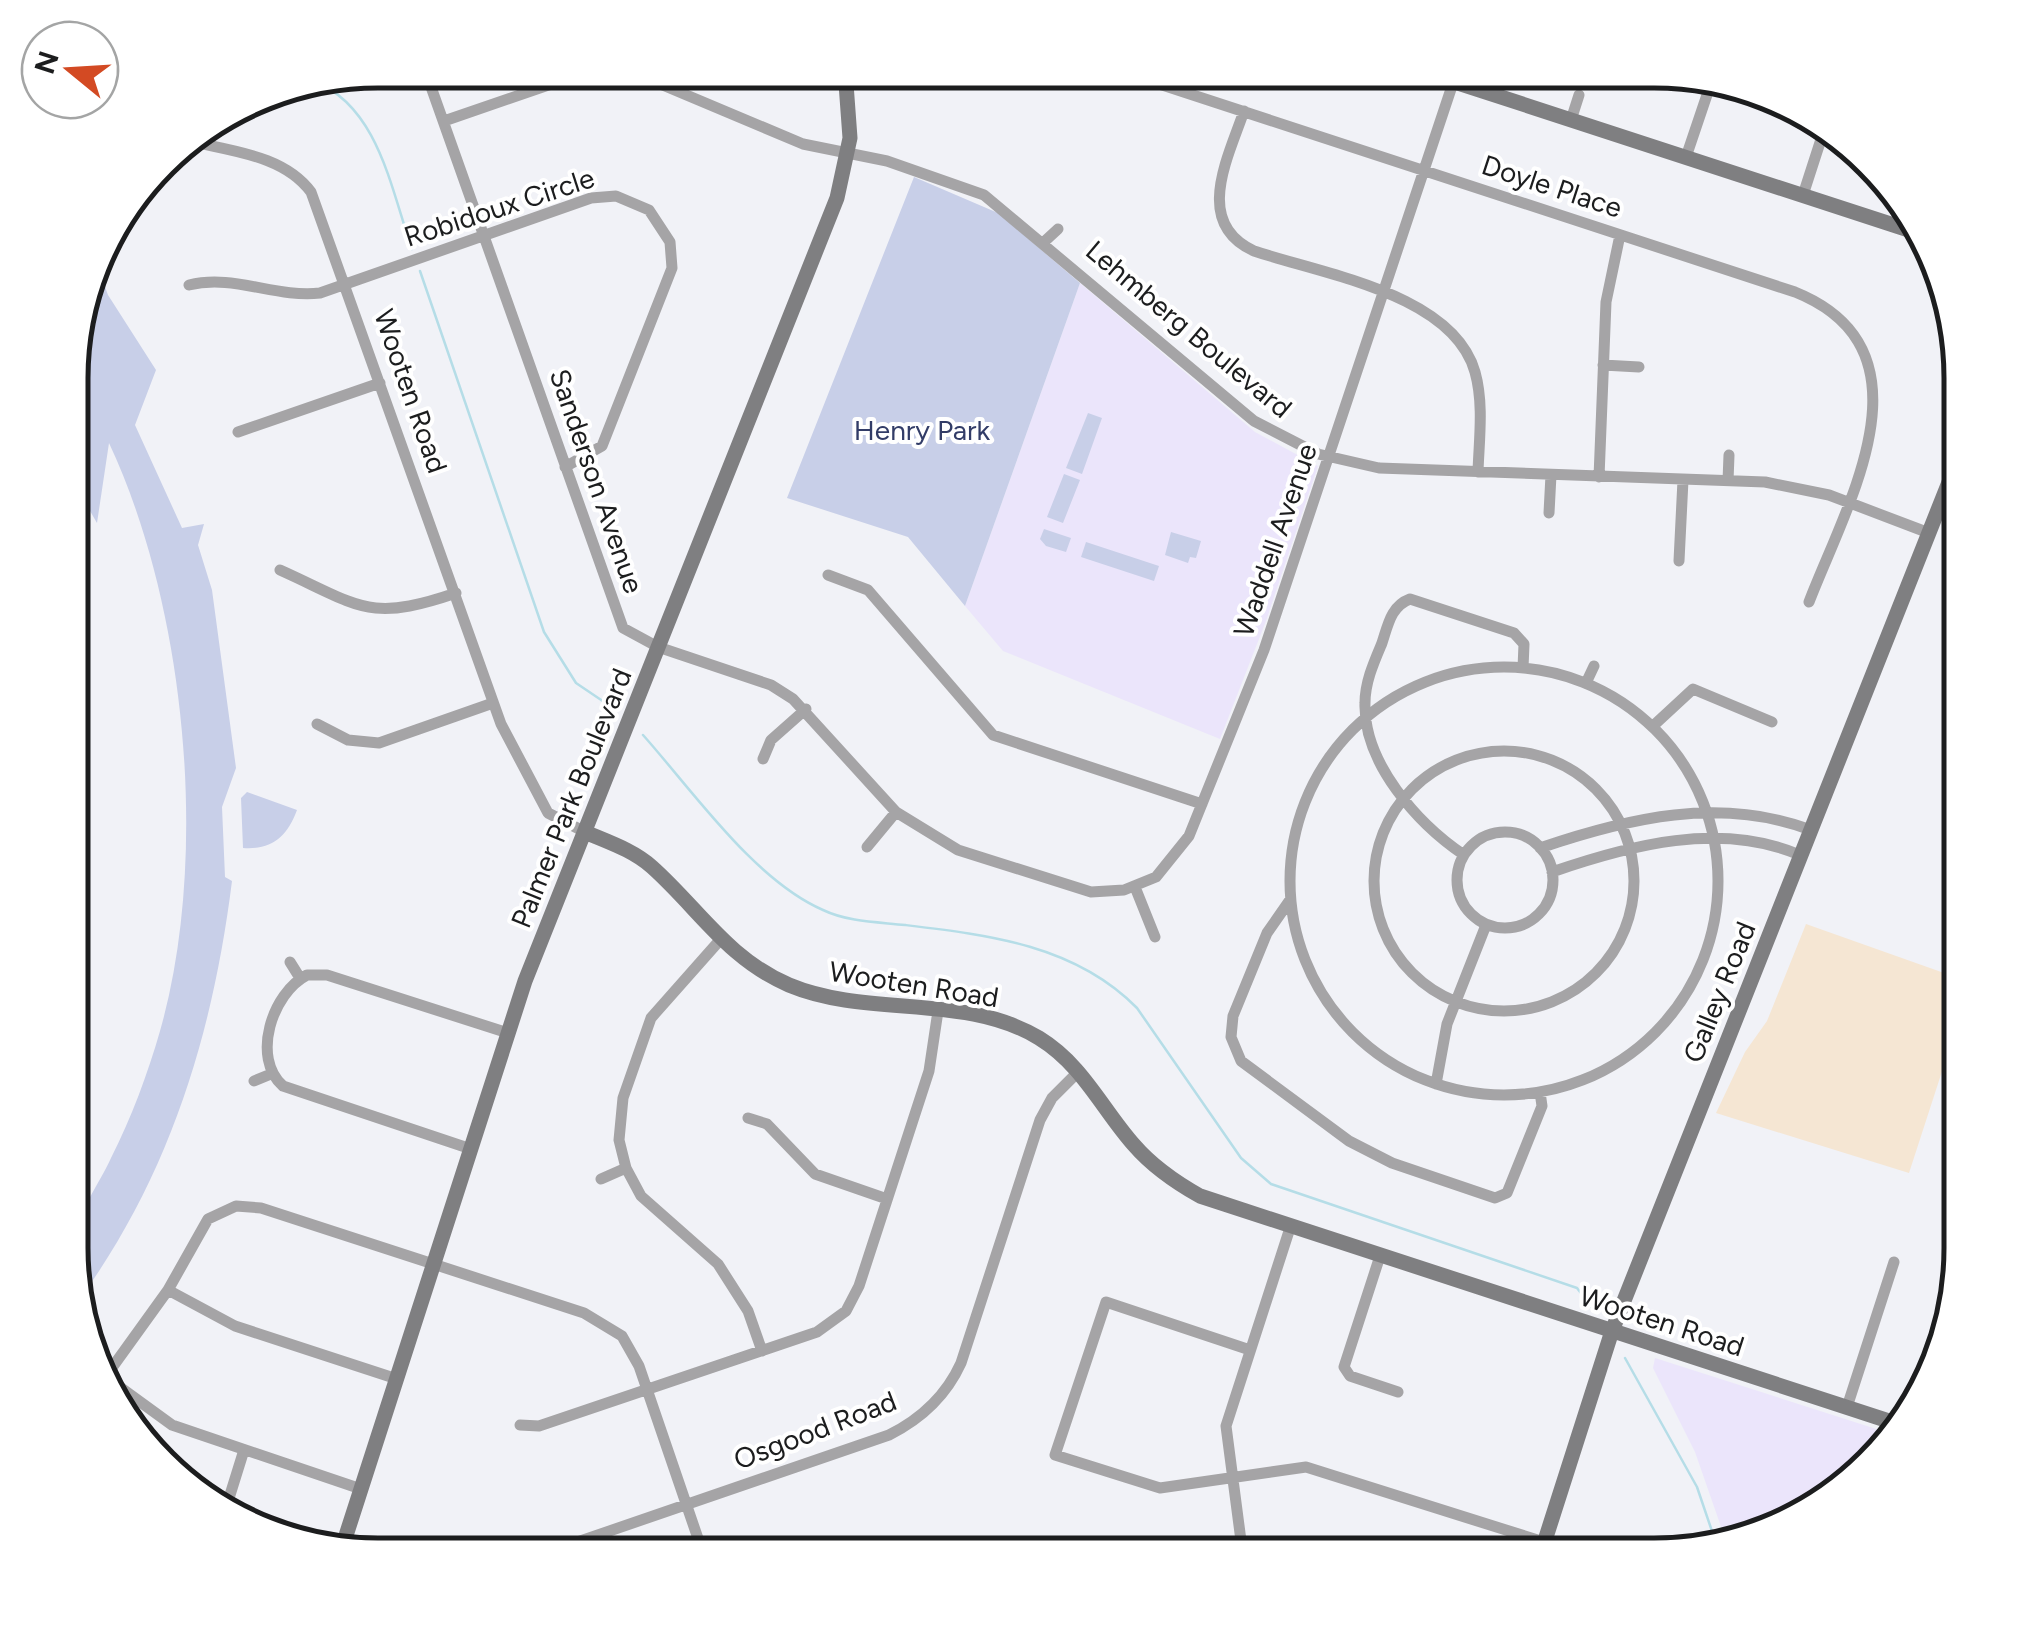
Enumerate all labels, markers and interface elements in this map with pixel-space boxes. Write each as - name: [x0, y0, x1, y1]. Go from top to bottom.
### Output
- north arrow: [20, 20, 120, 120]
- text: N: [27, 47, 66, 78]
- street label: Doyle Place: [1478, 147, 1626, 225]
- street label: Robidoux Circle: [400, 160, 598, 254]
- street label: Lehmberg Boulevard: [1079, 233, 1299, 425]
- street label: Wooten Road: [367, 305, 455, 477]
- street label: Sanderson Avenue: [543, 364, 651, 598]
- park label: Henry Park: [854, 413, 991, 447]
- street label: Waddell Avenue: [1226, 439, 1324, 641]
- street label: Palmer Park Boulevard: [503, 663, 639, 933]
- street label: Galley Road: [1675, 917, 1763, 1067]
- street label: Wooten Road: [827, 954, 1001, 1014]
- street label: Wooten Road: [1575, 1278, 1749, 1364]
- street label: Osgood Road: [729, 1383, 901, 1477]

